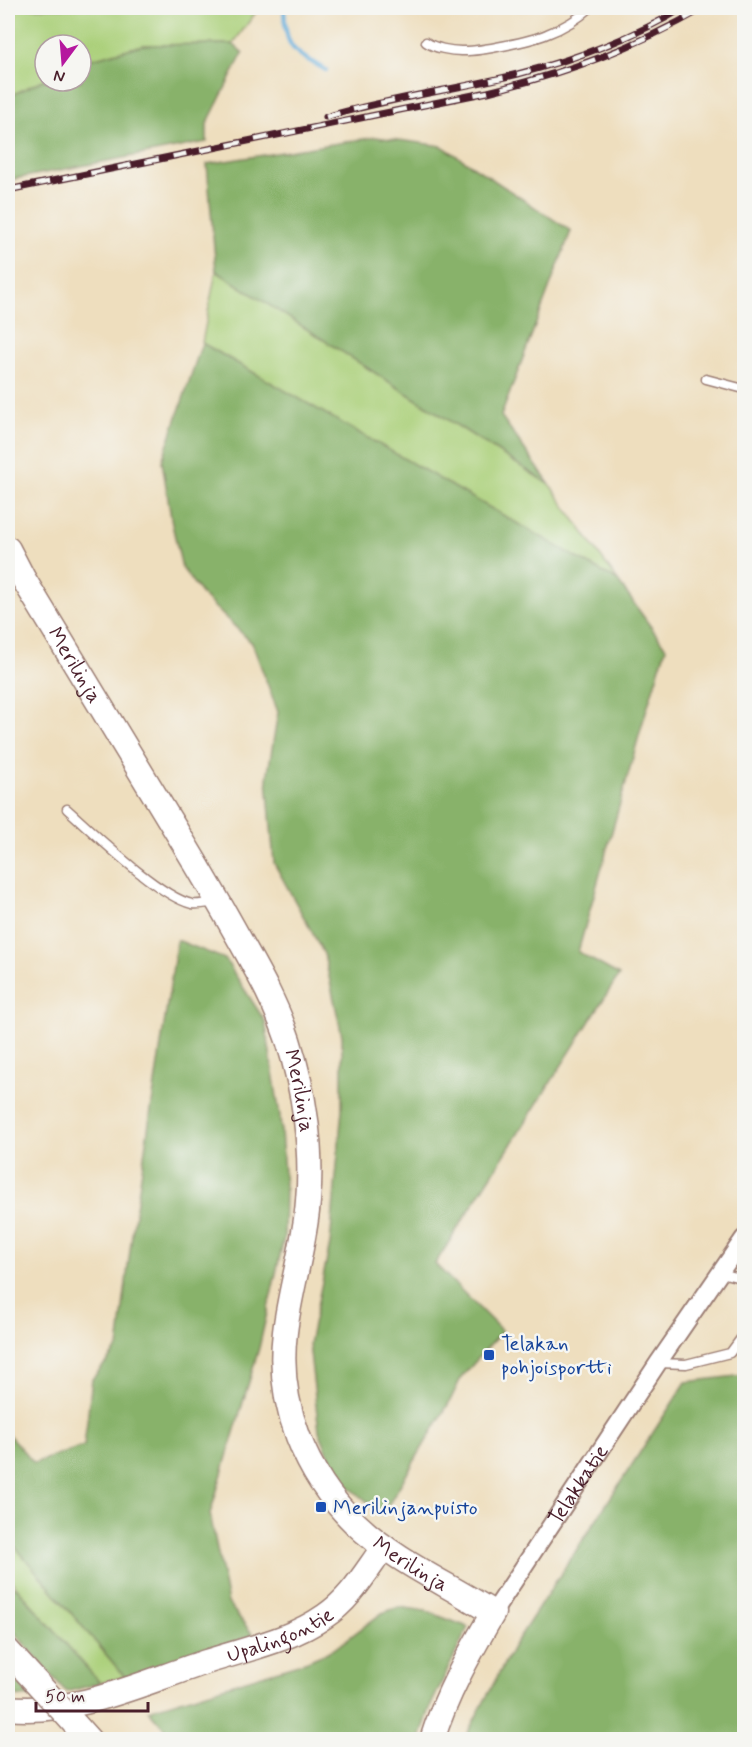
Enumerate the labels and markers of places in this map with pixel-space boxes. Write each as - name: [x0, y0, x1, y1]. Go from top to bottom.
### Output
- place label: Telakan pohjoisportti: [501, 1330, 612, 1382]
- marker: Telakan pohjoisportti: [482, 1348, 496, 1362]
- place label: Merilinjanpuisto: [333, 1494, 478, 1522]
- marker: Merilinjanpuisto: [314, 1500, 328, 1514]

